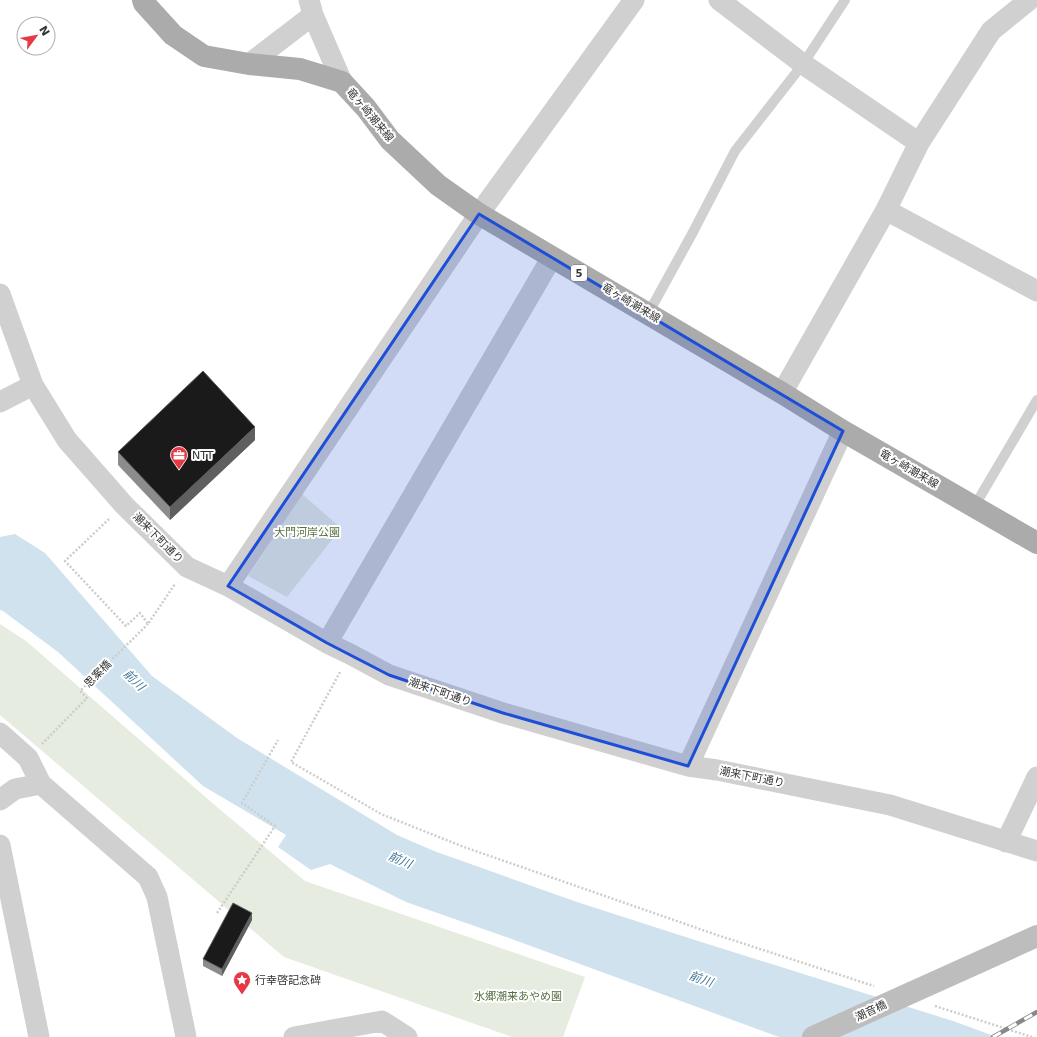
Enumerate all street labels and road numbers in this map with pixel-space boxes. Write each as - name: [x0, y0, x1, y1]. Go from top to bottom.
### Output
- street label: 竜ヶ崎潮来線: [344, 86, 396, 144]
- road number: 5: [571, 265, 587, 281]
- street label: 竜ヶ崎潮来線: [599, 280, 663, 326]
- street label: 竜ヶ崎潮来線: [877, 447, 941, 491]
- street label: 潮来下町通り: [130, 510, 186, 566]
- street label: 思案橋: [82, 658, 114, 690]
- street label: 潮来下町通り: [407, 675, 473, 709]
- street label: 潮来下町通り: [718, 764, 786, 790]
- street label: 潮音橋: [853, 998, 889, 1024]

